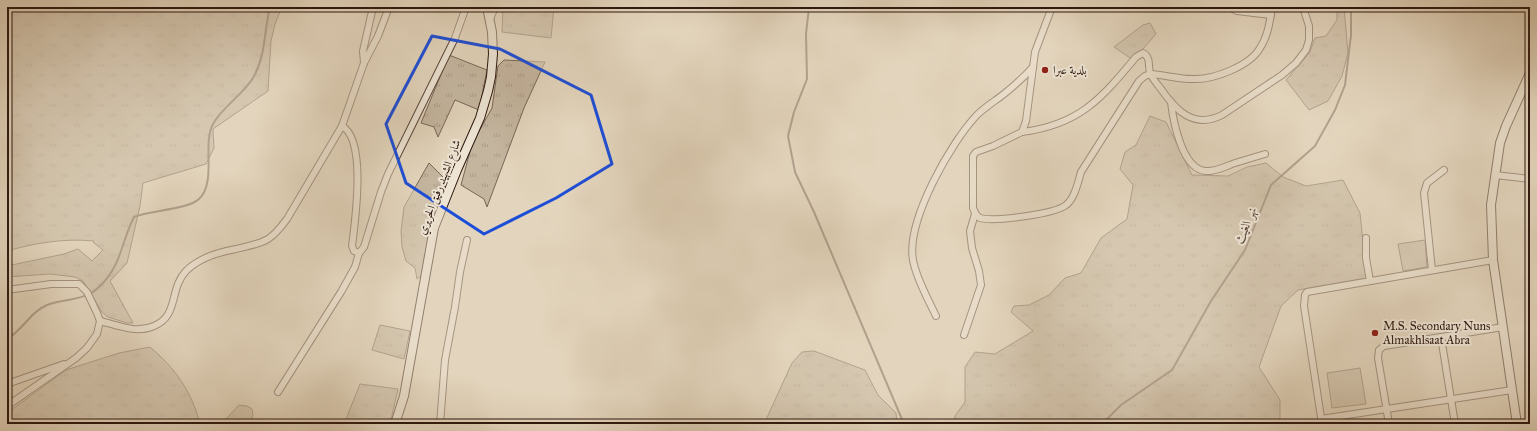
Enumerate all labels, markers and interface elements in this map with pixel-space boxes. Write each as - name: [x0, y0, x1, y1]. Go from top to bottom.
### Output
- place label: بلدية عبرا: [1053, 63, 1087, 78]
- marker: بلدية عبرا: [1040, 65, 1050, 75]
- street label: شارع الشهيد رفيق الحريري: [414, 137, 467, 238]
- water label: نهر الغيث: [1231, 204, 1261, 246]
- place label: M.S. Secondary Nuns Almakhlsaat Abra: [1382, 319, 1490, 347]
- marker: M.S. Secondary Nuns Almakhlsaat Abra: [1370, 328, 1380, 338]

